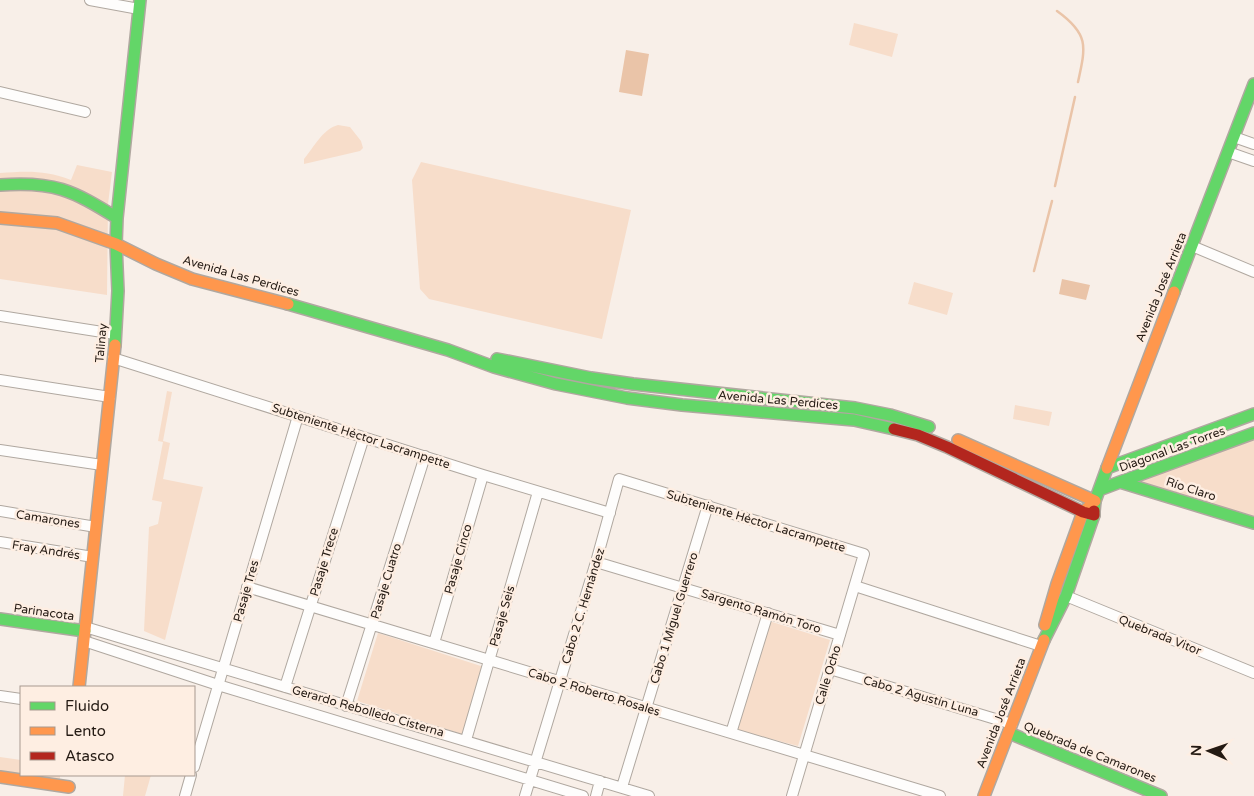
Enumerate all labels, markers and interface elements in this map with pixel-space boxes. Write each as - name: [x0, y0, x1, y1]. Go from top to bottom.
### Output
- street label: Avenida José Arrieta: [1133, 230, 1189, 344]
- street label: Avenida Las Perdices: [181, 253, 301, 299]
- street label: Talinay: [92, 322, 110, 363]
- street label: Avenida Las Perdices: [717, 388, 839, 412]
- street label: Subteniente Héctor Lacrampette: [270, 401, 452, 472]
- street label: Diagonal Las Torres: [1117, 423, 1227, 475]
- street label: Río Claro: [1164, 474, 1218, 504]
- street label: Subteniente Héctor Lacrampette: [665, 487, 847, 555]
- street label: Camarones: [15, 507, 81, 531]
- street label: Pasaje Cinco: [441, 522, 475, 596]
- street label: Pasaje Trece: [307, 526, 341, 598]
- street label: Fray Andrés: [11, 538, 81, 562]
- street label: Pasaje Cuatro: [368, 541, 404, 621]
- street label: Cabo 2 C. Hernández: [559, 546, 607, 666]
- street label: Cabo 1 Miguel Guerrero: [647, 551, 701, 685]
- street label: Pasaje Tres: [231, 558, 262, 623]
- street label: Pasaje Seis: [487, 584, 517, 648]
- street label: Sargento Ramón Toro: [699, 586, 823, 636]
- street label: Parinacota: [13, 601, 75, 623]
- street label: Quebrada Vitor: [1117, 612, 1204, 658]
- street label: Calle Ocho: [812, 644, 844, 706]
- street label: Avenida José Arrieta: [973, 656, 1029, 770]
- street label: Cabo 2 Roberto Rosales: [526, 665, 662, 719]
- street label: Cabo 2 Agustín Luna: [862, 673, 980, 719]
- street label: Gerardo Rebolledo Cisterna: [290, 683, 446, 739]
- legend: [20, 686, 195, 776]
- text: Fluido: [65, 697, 109, 715]
- street label: Quebrada de Camarones: [1022, 719, 1159, 785]
- text: Lento: [65, 722, 106, 740]
- north arrow: [1184, 726, 1234, 776]
- text: N: [1188, 745, 1205, 756]
- text: Atasco: [65, 747, 114, 765]

